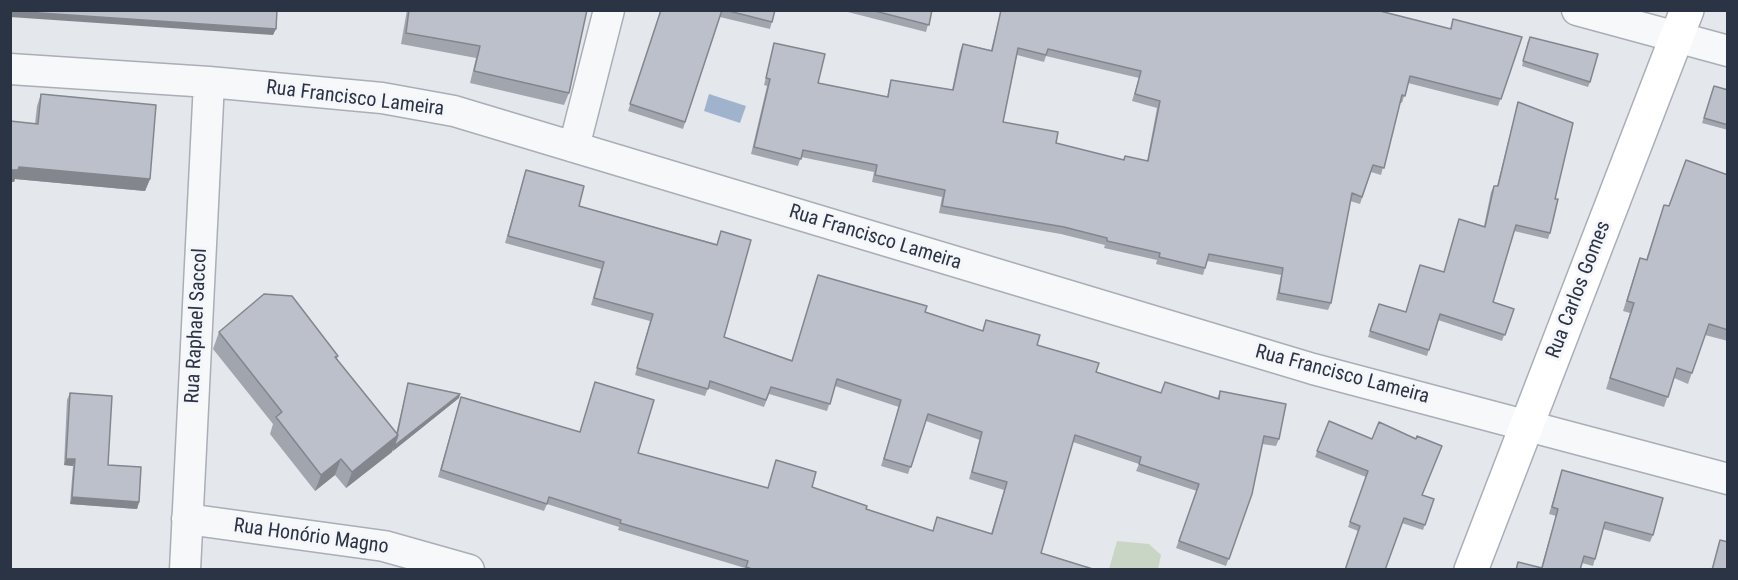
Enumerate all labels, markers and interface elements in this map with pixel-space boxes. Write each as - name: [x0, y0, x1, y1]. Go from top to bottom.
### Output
- street label: Rua Francisco Lameira: [265, 76, 445, 122]
- street label: Rua Francisco Lameira: [786, 200, 964, 276]
- street label: Rua Carlos Gomes: [1542, 218, 1616, 362]
- street label: Rua Raphael Saccol: [181, 248, 213, 404]
- street label: Rua Francisco Lameira: [1252, 340, 1432, 410]
- street label: Rua Honório Magno: [232, 514, 390, 560]

